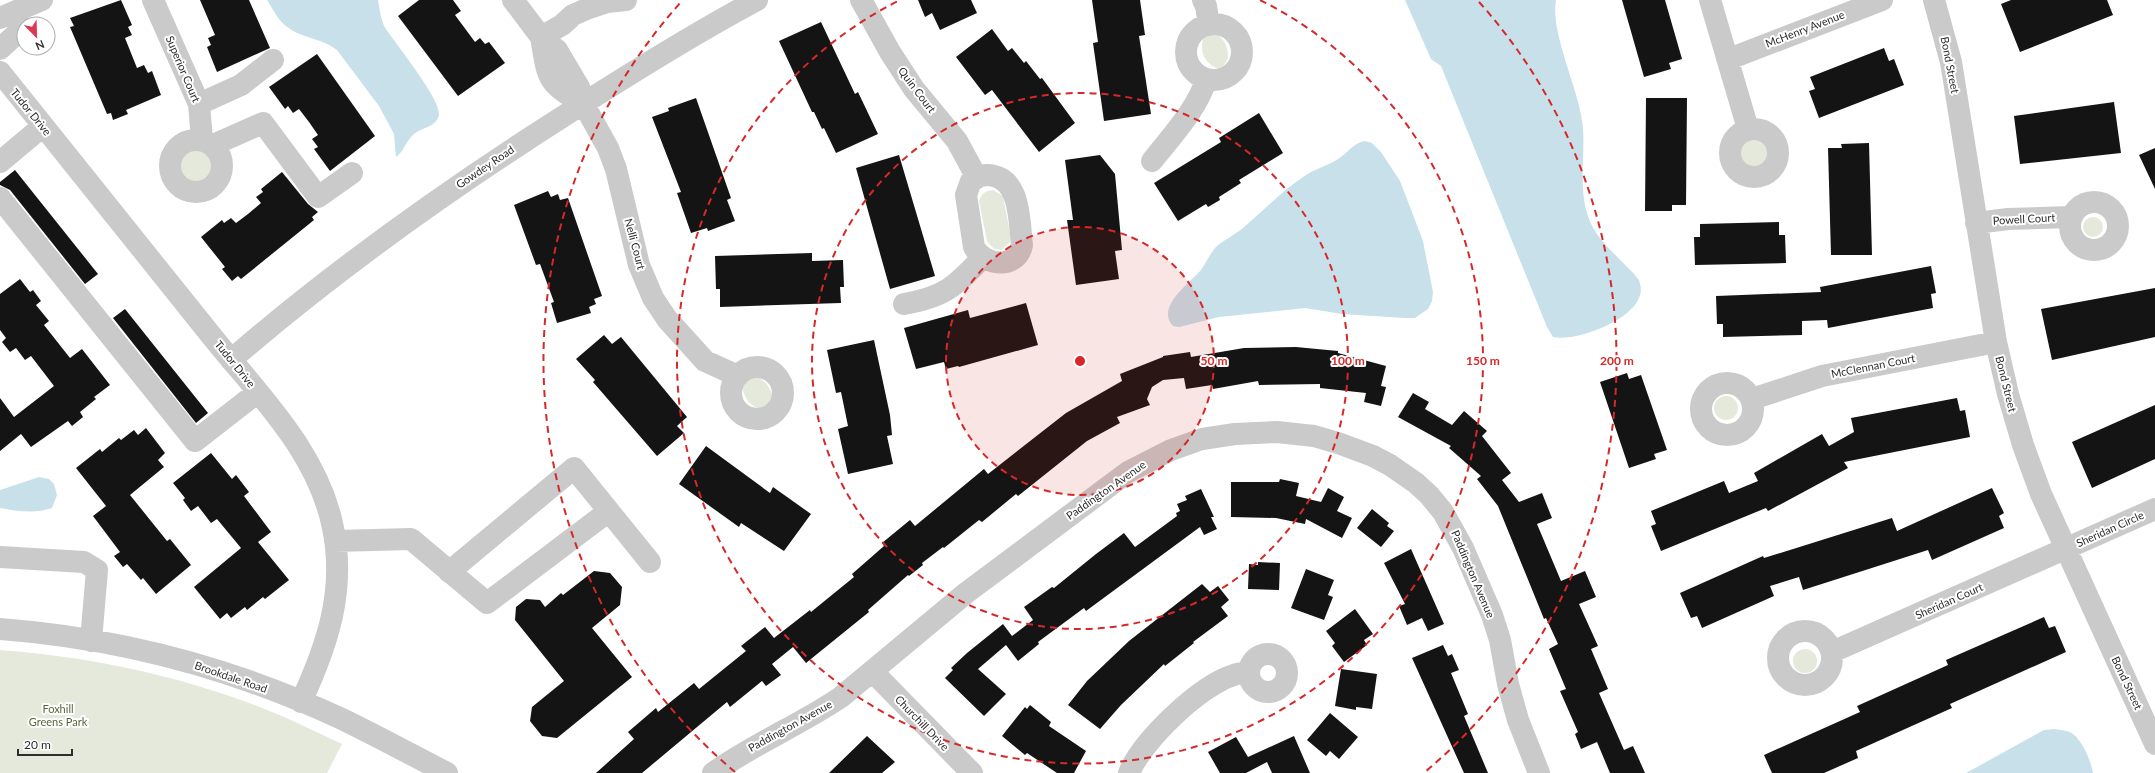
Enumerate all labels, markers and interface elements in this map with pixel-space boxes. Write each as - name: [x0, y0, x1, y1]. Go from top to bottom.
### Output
- street label: McHenry Avenue: [1763, 7, 1846, 50]
- north arrow: [16, 16, 56, 56]
- street label: Superior Court: [164, 34, 203, 104]
- street label: Bond Street: [1939, 36, 1962, 94]
- text: N: [34, 38, 47, 53]
- street label: Quin Court: [896, 64, 939, 115]
- street label: Tudor Drive: [8, 86, 54, 138]
- street label: Gowdey Road: [453, 142, 516, 191]
- street label: Powell Court: [1992, 210, 2056, 227]
- street label: Nelli Court: [622, 217, 649, 271]
- street label: Tudor Drive: [212, 338, 258, 390]
- street label: McClennan Court: [1830, 351, 1916, 380]
- text: 50 m: [1201, 353, 1227, 368]
- text: 100 m: [1331, 353, 1365, 368]
- text: 150 m: [1466, 353, 1500, 368]
- text: 200 m: [1600, 353, 1634, 368]
- centre of rings: [1073, 354, 1087, 368]
- street label: Bond Street: [1993, 354, 2020, 413]
- street label: Paddington Avenue: [1064, 457, 1148, 522]
- street label: Sheridan Circle: [2074, 508, 2146, 549]
- street label: Paddington Avenue: [1449, 528, 1498, 620]
- street label: Sheridan Court: [1913, 580, 1985, 621]
- street label: Bond Street: [2109, 654, 2145, 712]
- street label: Brookdale Road: [193, 658, 269, 695]
- street label: Churchill Drive: [893, 692, 952, 753]
- street label: Paddington Avenue: [746, 697, 834, 754]
- park label: Foxhill Greens Park: [29, 702, 88, 728]
- scale bar: [18, 731, 72, 757]
- text: 20 m: [24, 737, 51, 752]

